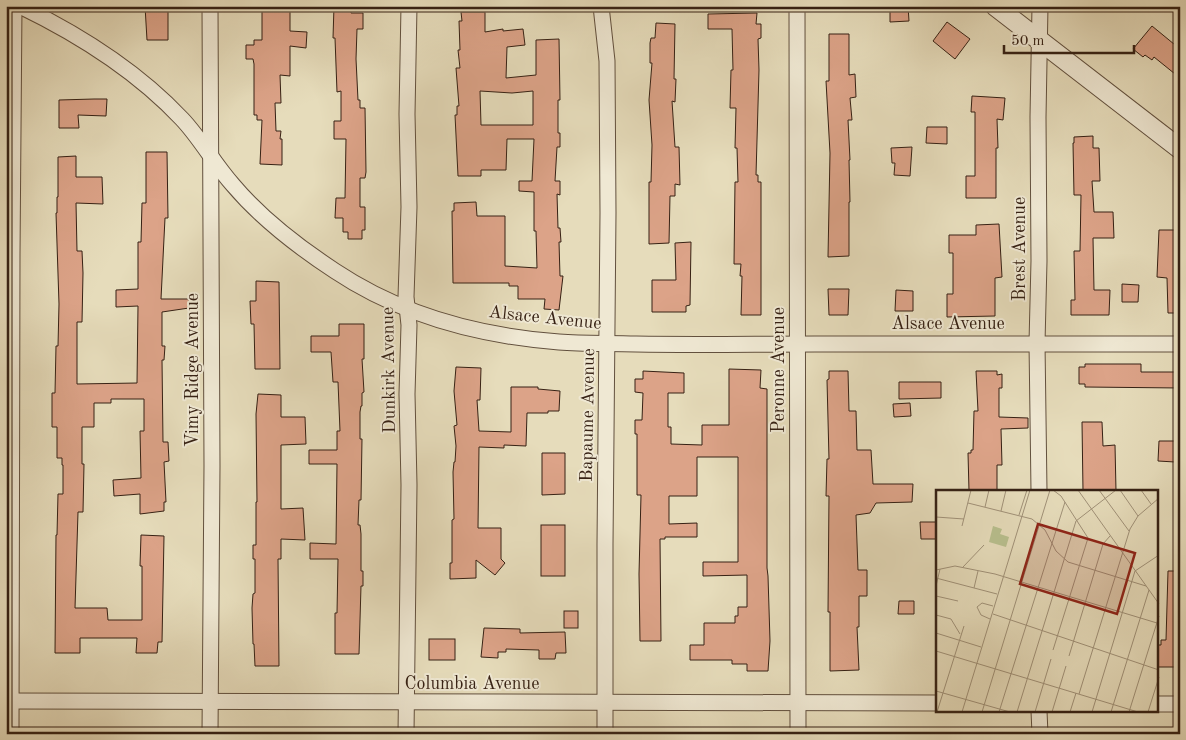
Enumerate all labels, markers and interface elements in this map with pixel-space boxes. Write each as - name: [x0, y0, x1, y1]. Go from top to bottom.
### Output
- scale bar: [1004, 22, 1134, 54]
- text: 50 m: [1011, 34, 1045, 49]
- street label: Brest Avenue: [1011, 197, 1029, 301]
- street label: Vimy Ridge Avenue: [184, 293, 202, 447]
- street label: Alsace Avenue: [488, 303, 602, 333]
- street label: Dunkirk Avenue: [379, 307, 399, 433]
- street label: Peronne Avenue: [770, 307, 788, 433]
- street label: Alsace Avenue: [891, 315, 1005, 333]
- street label: Bapaume Avenue: [578, 348, 598, 482]
- inset map: [936, 490, 1158, 712]
- street label: Columbia Avenue: [405, 675, 539, 693]

